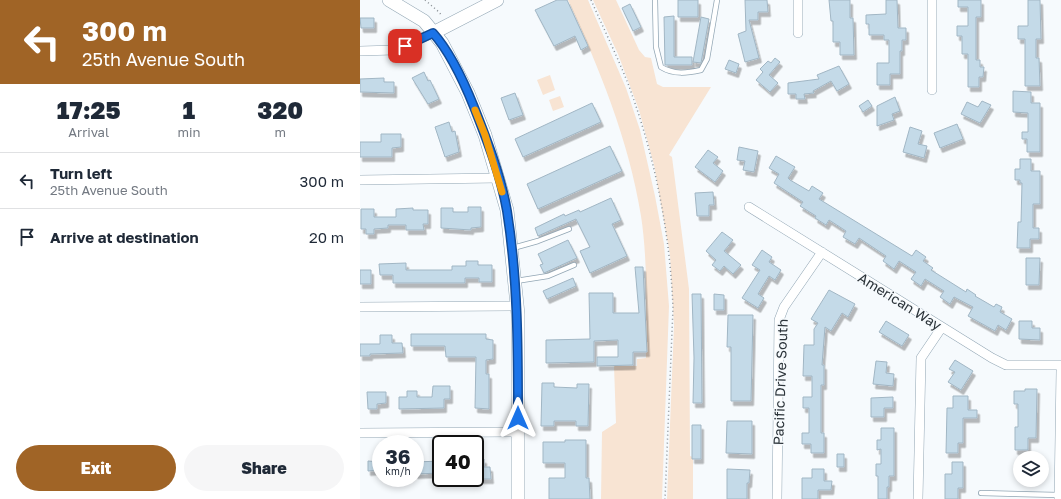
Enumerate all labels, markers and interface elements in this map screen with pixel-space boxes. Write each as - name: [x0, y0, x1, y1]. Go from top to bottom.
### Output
- text: 300 m: [82, 14, 167, 47]
- icon: left: [16, 16, 68, 68]
- pin: [388, 29, 422, 63]
- icon: arrive: [394, 35, 416, 57]
- text: 25th Avenue South: [82, 48, 245, 70]
- text: 17:25: [57, 95, 121, 124]
- text: 1: [183, 95, 195, 124]
- text: 320: [257, 95, 303, 124]
- text: Arrival: [68, 124, 109, 140]
- text: min: [177, 124, 200, 140]
- text: m: [274, 124, 286, 140]
- text: Turn left: [50, 164, 112, 182]
- icon: left: [16, 170, 38, 192]
- text: 300 m: [300, 172, 344, 190]
- text: 25th Avenue South: [50, 182, 168, 198]
- icon: arrive: [16, 226, 38, 248]
- text: Arrive at destination: [50, 228, 199, 246]
- text: 20 m: [309, 228, 344, 246]
- street label: American Way: [855, 269, 945, 333]
- street label: Pacific Drive South: [769, 318, 791, 446]
- position arrow: [497, 397, 539, 439]
- speed limit sign: 40: [432, 435, 484, 487]
- text: 36: [386, 444, 410, 468]
- button: Exit: [16, 445, 176, 491]
- button: Share: [184, 445, 344, 491]
- map controls: [1013, 451, 1049, 487]
- button: layers: [1013, 451, 1049, 487]
- text: km/h: [385, 465, 411, 477]

